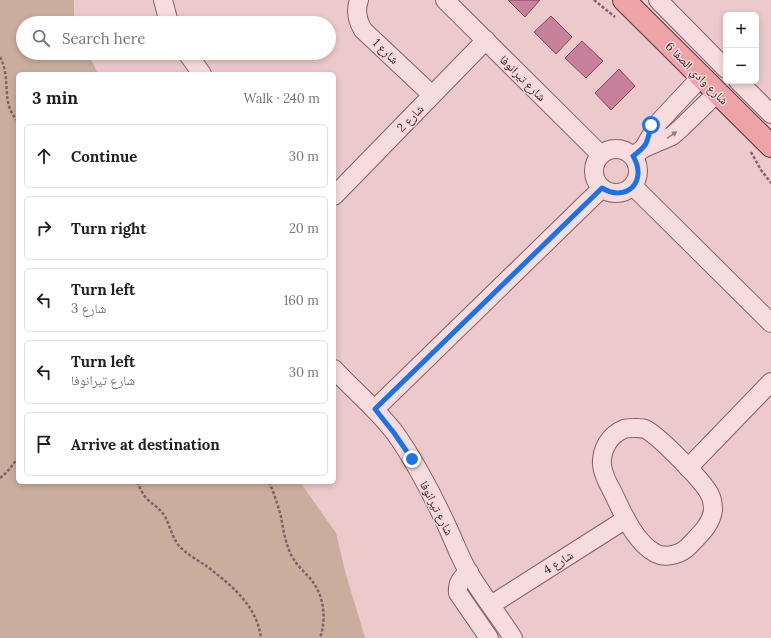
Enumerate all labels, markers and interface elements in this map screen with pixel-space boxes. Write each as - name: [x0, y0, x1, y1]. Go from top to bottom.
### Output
- map controls: [723, 12, 759, 84]
- button: +: [723, 12, 759, 48]
- search box: [16, 16, 336, 60]
- icon: search: [30, 27, 52, 49]
- text: Search here: [62, 29, 145, 48]
- street label: شارع 1: [369, 35, 402, 68]
- street label: شارع وادي الصفا 6: [660, 39, 732, 110]
- button: −: [723, 48, 759, 84]
- street label: شارع تيرانوفا: [496, 52, 549, 105]
- text: 3 min: [32, 87, 78, 109]
- text: Walk · 240 m: [243, 90, 320, 107]
- street label: شارع 2: [393, 101, 427, 136]
- route start: [642, 116, 660, 134]
- one-way arrow: [667, 131, 677, 139]
- icon: ahead: [33, 145, 55, 167]
- text: Continue: [71, 147, 137, 166]
- text: 30 m: [289, 148, 319, 165]
- icon: right: [33, 217, 55, 239]
- text: Turn right: [71, 219, 147, 238]
- text: 20 m: [289, 220, 319, 237]
- text: Turn left: [71, 280, 135, 299]
- icon: left: [33, 289, 55, 311]
- text: 160 m: [284, 292, 319, 309]
- text: شارع 3: [71, 300, 106, 317]
- text: Turn left: [71, 352, 135, 371]
- icon: left: [33, 361, 55, 383]
- text: 30 m: [289, 364, 319, 381]
- text: شارع تيرانوفا: [71, 372, 135, 389]
- icon: arrive: [33, 433, 55, 455]
- text: Arrive at destination: [71, 435, 220, 454]
- route end: [403, 450, 421, 468]
- street label: شارع تيرانوفا: [416, 478, 457, 538]
- street label: شارع 4: [540, 547, 576, 578]

